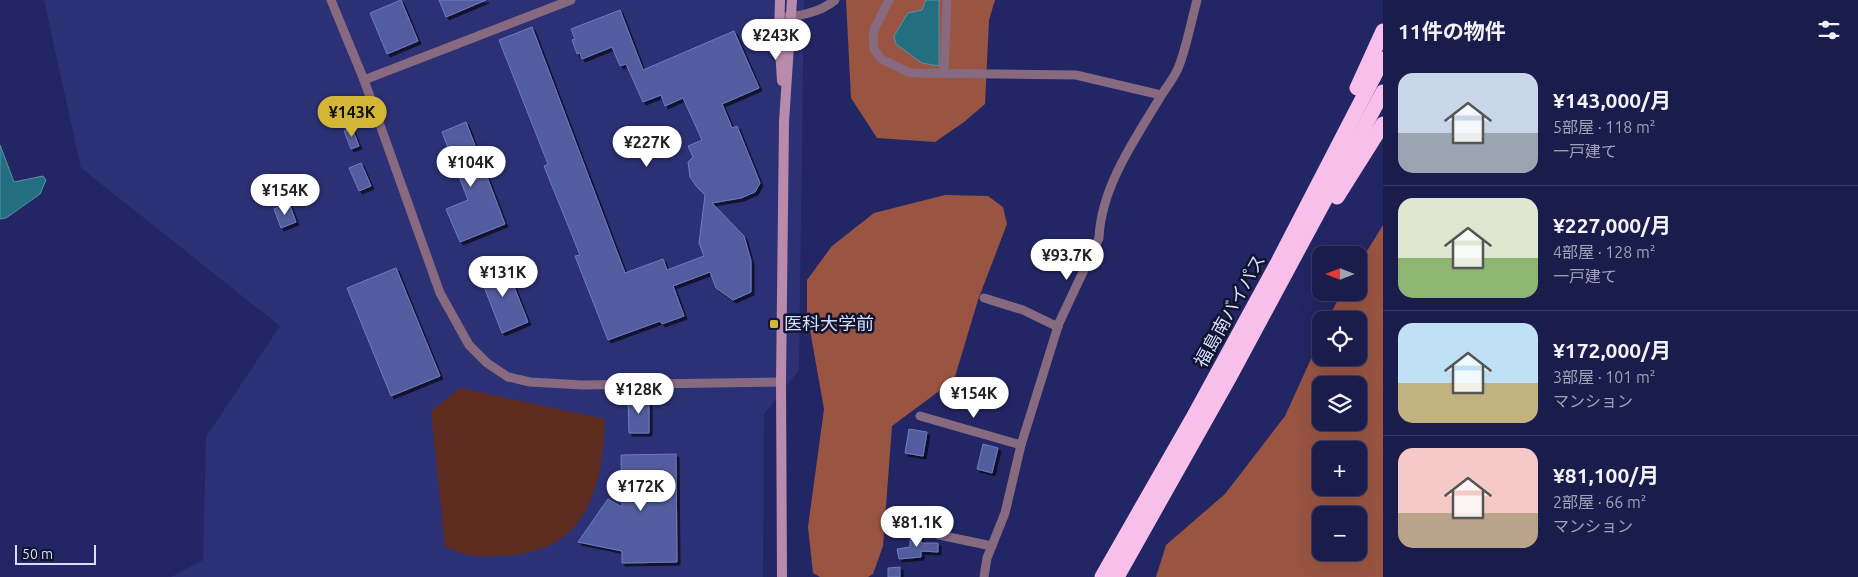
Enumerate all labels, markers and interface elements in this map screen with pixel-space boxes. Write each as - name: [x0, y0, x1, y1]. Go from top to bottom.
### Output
- icon: filters: [1815, 16, 1843, 44]
- pin: ¥243K: [741, 18, 811, 61]
- text: 11件の物件: [1398, 19, 1506, 43]
- text: ¥243K: [753, 26, 799, 44]
- text: ¥143,000/月: [1553, 88, 1671, 112]
- icon: home: [1438, 93, 1498, 153]
- pin: ¥143K: [317, 96, 387, 138]
- text: ¥143K: [329, 103, 375, 121]
- text: 5部屋 · 118 m²: [1553, 118, 1656, 136]
- pin: ¥227K: [612, 126, 682, 168]
- text: ¥227K: [624, 133, 670, 151]
- text: 一戸建て: [1553, 142, 1617, 160]
- pin: ¥104K: [436, 146, 506, 188]
- text: ¥104K: [448, 153, 494, 171]
- pin: ¥154K: [250, 174, 320, 216]
- text: ¥154K: [262, 181, 308, 199]
- text: ¥227,000/月: [1553, 213, 1671, 237]
- icon: home: [1438, 218, 1498, 278]
- pin: ¥93.7K: [1026, 238, 1108, 281]
- text: 4部屋 · 128 m²: [1553, 243, 1656, 261]
- text: ¥93.7K: [1042, 246, 1092, 264]
- north arrow: [1312, 246, 1368, 301]
- map controls: [1312, 246, 1367, 561]
- street label: 福島南バイパス: [1190, 251, 1268, 370]
- pin: ¥131K: [468, 256, 538, 298]
- text: ¥131K: [480, 263, 526, 281]
- text: 一戸建て: [1553, 267, 1617, 285]
- button: locate: [1312, 311, 1367, 366]
- place label: 医科大学前: [784, 313, 874, 333]
- marker: 医科大学前: [768, 318, 780, 330]
- text: ¥172,000/月: [1553, 338, 1671, 362]
- icon: home: [1438, 343, 1498, 403]
- text: 3部屋 · 101 m²: [1553, 368, 1656, 386]
- pin: ¥128K: [604, 372, 674, 415]
- pin: ¥154K: [939, 376, 1009, 419]
- button: layers: [1312, 376, 1367, 431]
- text: ¥128K: [616, 380, 662, 398]
- text: ¥154K: [951, 384, 997, 402]
- text: マンション: [1553, 392, 1633, 410]
- button: +: [1312, 441, 1367, 496]
- text: ¥81,100/月: [1553, 463, 1659, 487]
- icon: home: [1438, 468, 1498, 528]
- pin: ¥172K: [606, 470, 676, 512]
- text: ¥172K: [618, 477, 664, 495]
- text: 2部屋 · 66 m²: [1553, 493, 1647, 511]
- pin: ¥81.1K: [876, 506, 958, 548]
- button: −: [1312, 506, 1367, 561]
- text: ¥81.1K: [892, 513, 942, 531]
- text: マンション: [1553, 517, 1633, 535]
- scale bar: [15, 542, 96, 565]
- text: 50 m: [22, 546, 53, 562]

